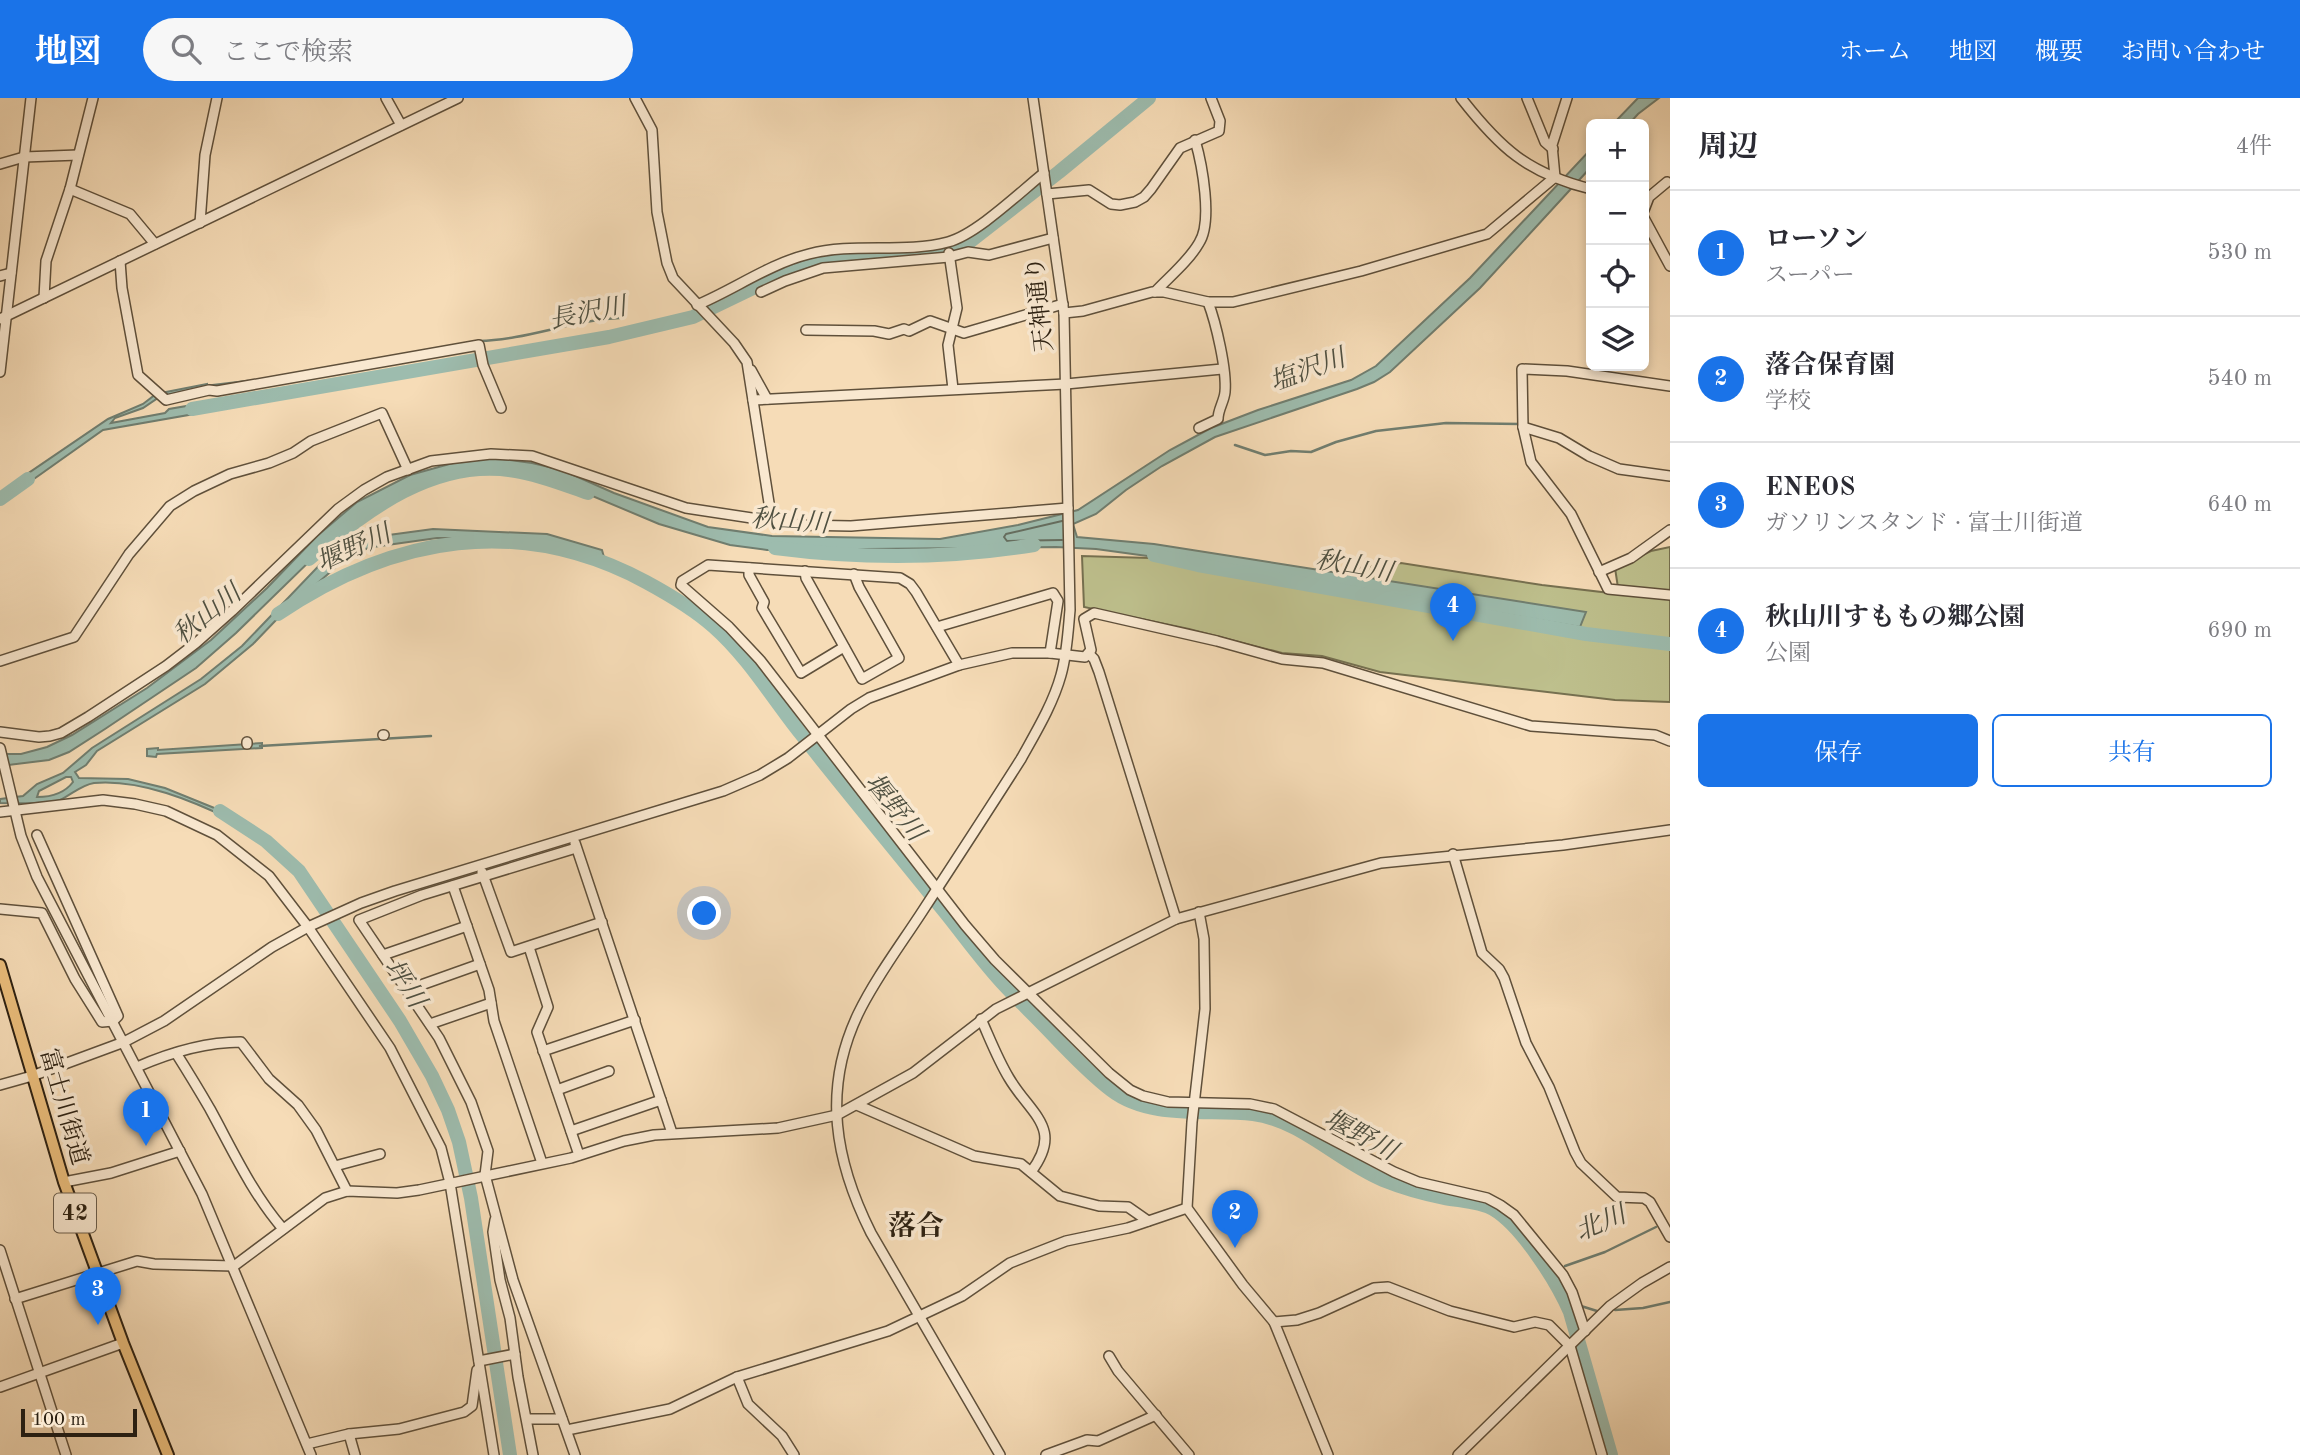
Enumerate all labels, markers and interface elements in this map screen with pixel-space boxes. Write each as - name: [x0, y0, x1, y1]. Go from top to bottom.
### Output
- search box: [143, 18, 633, 81]
- icon: search: [167, 30, 205, 68]
- text: 地図: [35, 37, 101, 70]
- text: ここで検索: [223, 40, 353, 66]
- text: ホーム: [1839, 41, 1911, 65]
- text: 地図: [1949, 41, 1997, 65]
- text: 概要: [2035, 41, 2083, 65]
- text: お問い合わせ: [2121, 41, 2265, 65]
- map controls: [1586, 119, 1649, 371]
- button: +: [1586, 119, 1649, 182]
- text: 周辺: [1698, 133, 1758, 163]
- text: 4件: [2236, 135, 2272, 158]
- button: −: [1586, 182, 1649, 245]
- text: ローソン: [1765, 227, 1868, 253]
- text: 1: [1714, 241, 1728, 264]
- text: 530 m: [2207, 241, 2272, 264]
- button: locate: [1586, 245, 1649, 308]
- street label: 天神通り: [1021, 255, 1058, 353]
- text: スーパー: [1765, 264, 1855, 287]
- water label: 長沢川: [547, 291, 632, 334]
- button: layers: [1586, 308, 1649, 371]
- water label: 塩沢川: [1266, 343, 1352, 397]
- text: 落合保育園: [1765, 353, 1895, 379]
- text: 2: [1714, 367, 1728, 390]
- text: 540 m: [2207, 367, 2272, 390]
- text: 学校: [1765, 390, 1811, 413]
- text: ENEOS: [1765, 475, 1855, 501]
- text: 3: [1714, 493, 1728, 516]
- text: 640 m: [2207, 493, 2272, 516]
- water label: 秋山川: [750, 504, 833, 538]
- text: ガソリンスタンド · 富士川街道: [1765, 512, 2083, 535]
- water label: 堰野川: [312, 518, 398, 577]
- water label: 秋山川: [1313, 545, 1398, 587]
- water label: 秋山川: [168, 577, 249, 650]
- pin: 4: [1430, 583, 1476, 641]
- text: 秋山川すももの郷公園: [1765, 605, 2025, 631]
- text: 4: [1714, 619, 1728, 642]
- text: 690 m: [2207, 619, 2272, 642]
- text: 公園: [1765, 642, 1811, 665]
- button: 保存: [1698, 714, 1978, 787]
- button: 共有: [1992, 714, 2272, 787]
- water label: 堰野川: [859, 768, 932, 849]
- your location: [687, 896, 721, 930]
- water label: 坪川: [379, 954, 432, 1015]
- street label: 富士川街道: [35, 1045, 94, 1168]
- pin: 1: [123, 1088, 169, 1146]
- water label: 堰野川: [1319, 1104, 1404, 1167]
- pin: 2: [1212, 1190, 1258, 1248]
- road number: 42: [54, 1194, 96, 1232]
- water label: 北川: [1572, 1200, 1633, 1246]
- district label: 落合: [888, 1211, 944, 1242]
- pin: 3: [75, 1267, 121, 1325]
- scale bar: [21, 1406, 136, 1438]
- text: 100 m: [32, 1411, 85, 1430]

